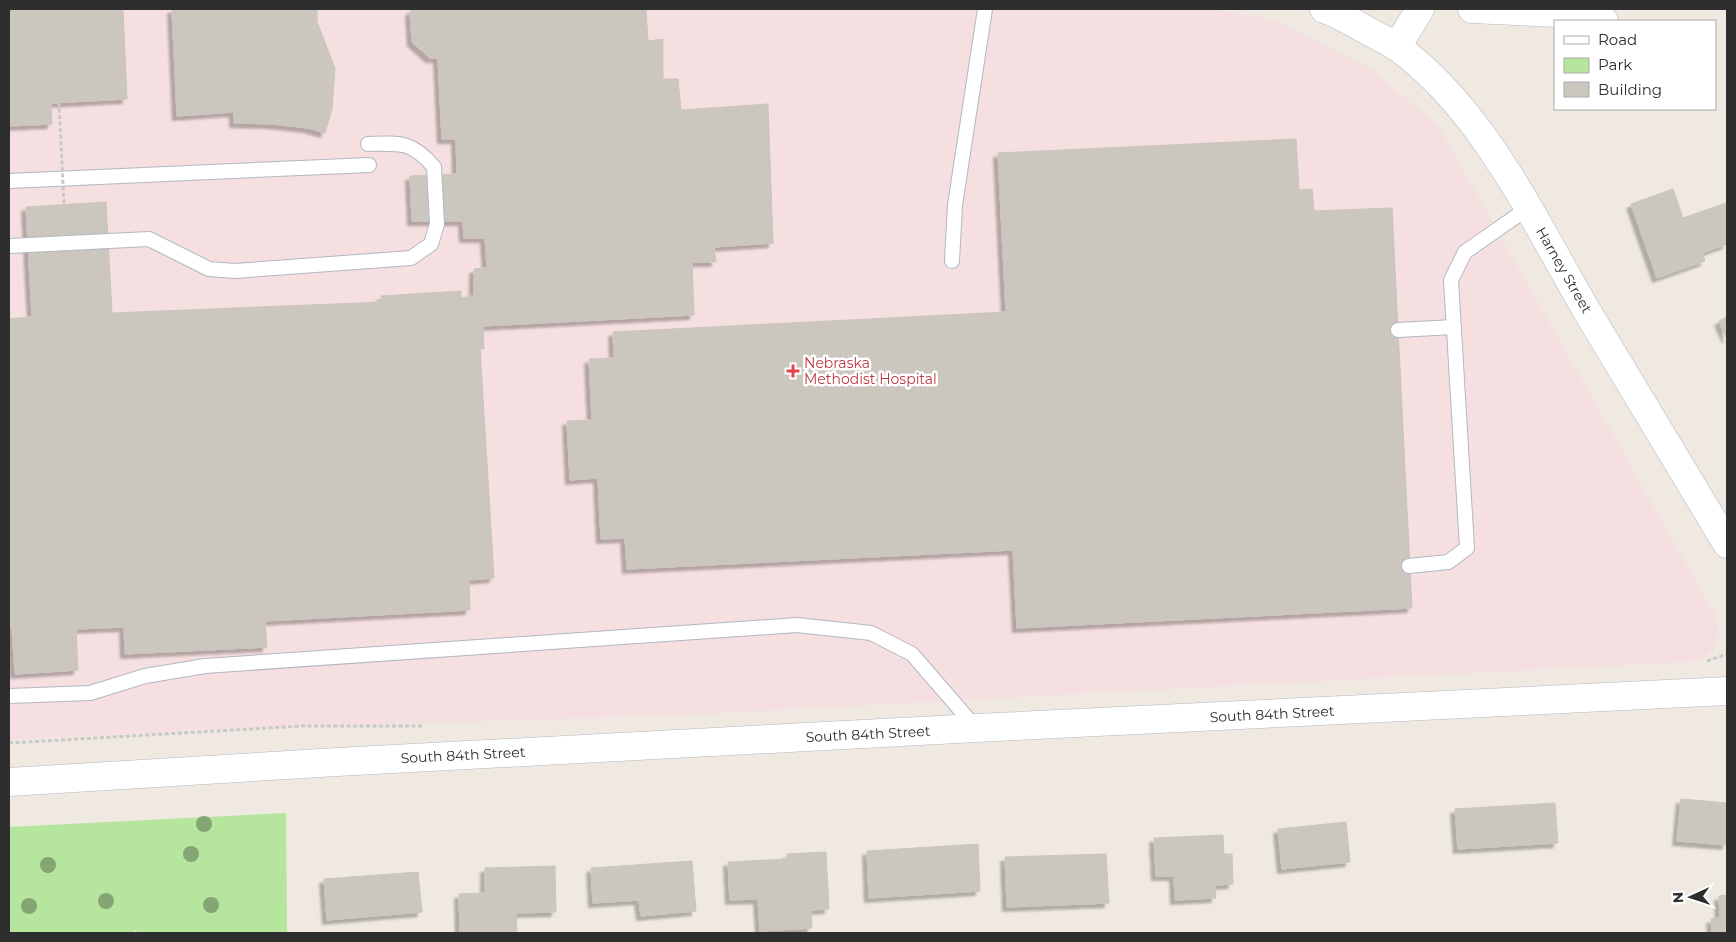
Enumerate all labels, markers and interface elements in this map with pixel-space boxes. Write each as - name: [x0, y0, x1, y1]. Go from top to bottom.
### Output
- legend: [1554, 20, 1716, 110]
- text: Road: [1598, 30, 1637, 49]
- text: Park: [1598, 55, 1632, 74]
- text: Building: [1598, 80, 1662, 99]
- street label: Harney Street: [1532, 224, 1596, 317]
- place label: Nebraska Methodist Hospital: [804, 354, 937, 388]
- marker: Nebraska Methodist Hospital: [786, 364, 800, 378]
- street label: South 84th Street: [1209, 702, 1335, 726]
- street label: South 84th Street: [805, 722, 931, 746]
- street label: South 84th Street: [400, 743, 526, 767]
- north arrow: [1666, 872, 1716, 922]
- text: N: [1669, 892, 1687, 904]

